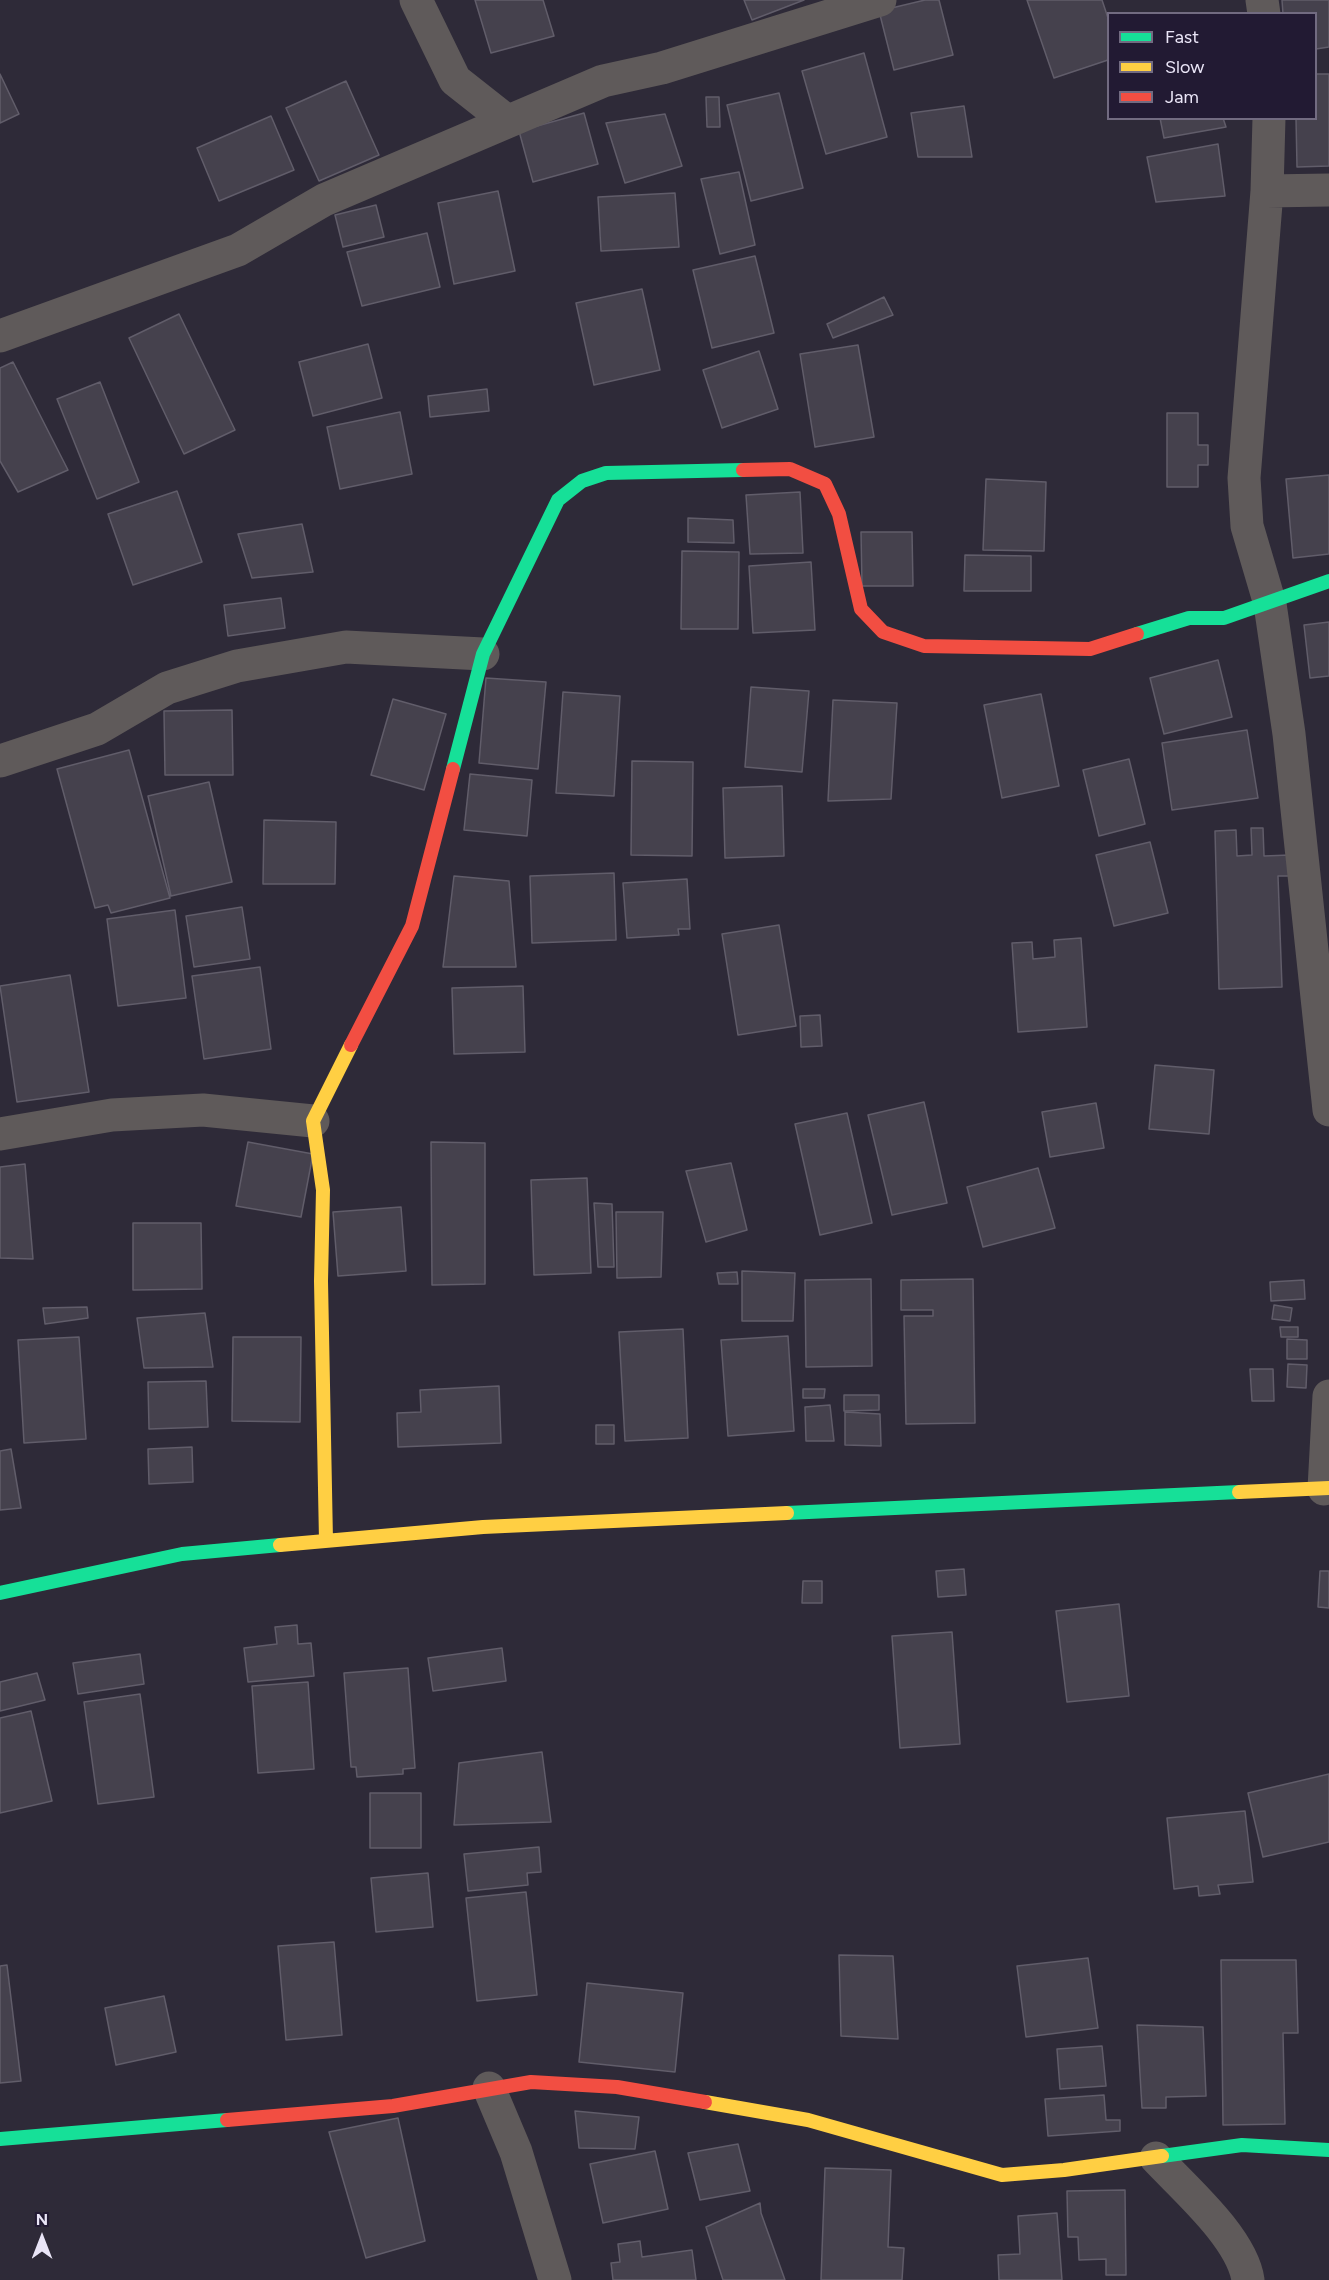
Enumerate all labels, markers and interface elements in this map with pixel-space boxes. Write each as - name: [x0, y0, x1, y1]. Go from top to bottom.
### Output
- legend: [1107, 12, 1317, 120]
- text: Fast: [1165, 26, 1199, 48]
- text: Slow: [1165, 56, 1204, 78]
- text: Jam: [1165, 86, 1199, 108]
- north arrow: [12, 2208, 72, 2268]
- text: N: [36, 2210, 48, 2229]

